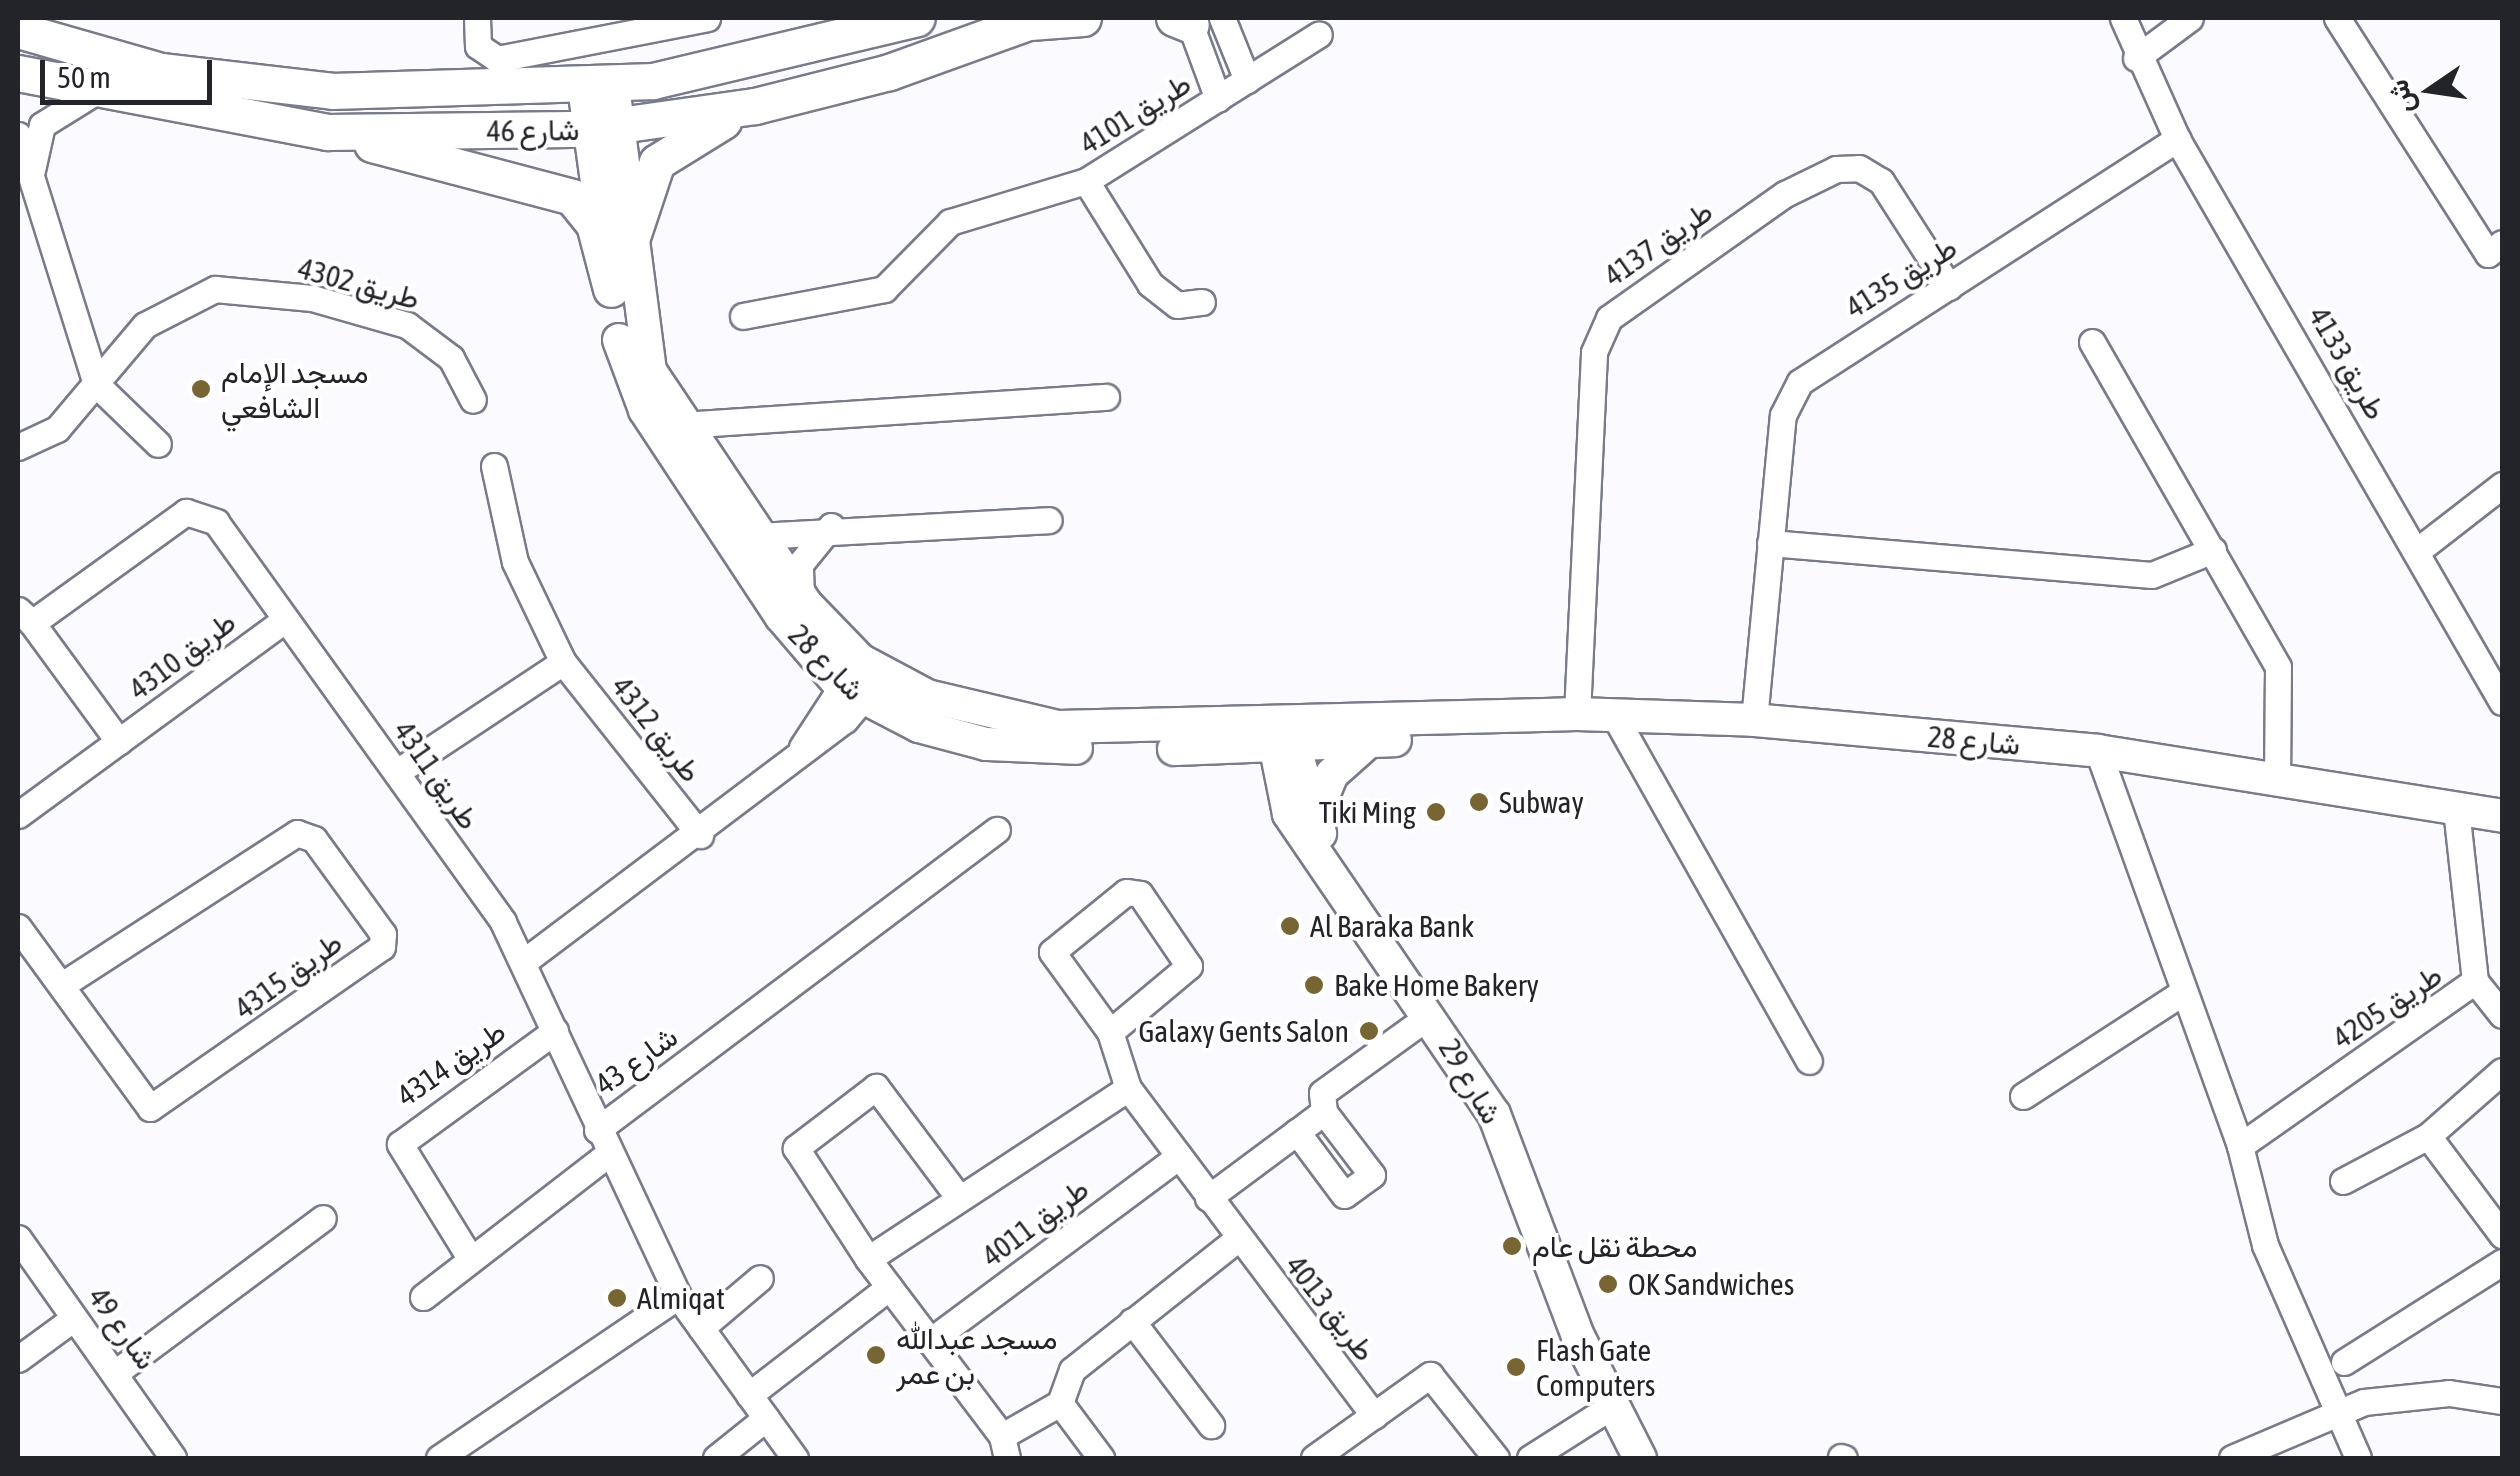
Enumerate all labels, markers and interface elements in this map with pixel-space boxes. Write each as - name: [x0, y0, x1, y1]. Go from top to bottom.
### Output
- scale bar: [45, 40, 218, 102]
- north arrow: [2380, 40, 2480, 140]
- text: 50 m: [57, 60, 111, 94]
- street label: طريق 4101: [1073, 65, 1197, 161]
- text: ش: [2381, 77, 2420, 117]
- street label: شارع 46: [486, 111, 580, 149]
- street label: طريق 4137: [1597, 193, 1719, 293]
- street label: طريق 4135: [1839, 229, 1963, 325]
- street label: طريق 4302: [294, 250, 424, 316]
- street label: طريق 4133: [2301, 300, 2395, 426]
- place label: مسجد الإمام الشافعي: [221, 354, 369, 424]
- marker: مسجد الإمام الشافعي: [190, 378, 212, 400]
- street label: طريق 4310: [122, 603, 242, 707]
- street label: شارع 28: [782, 617, 872, 707]
- street label: طريق 4312: [605, 669, 709, 789]
- street label: طريق 4311: [387, 714, 487, 836]
- street label: شارع 28: [1926, 718, 2022, 762]
- place label: Subway: [1499, 784, 1584, 820]
- marker: Subway: [1468, 791, 1490, 813]
- place label: Tiki Ming: [1319, 794, 1416, 830]
- marker: Tiki Ming: [1425, 801, 1447, 823]
- place label: Al Baraka Bank: [1310, 908, 1474, 944]
- marker: Al Baraka Bank: [1279, 915, 1301, 937]
- street label: طريق 4315: [227, 924, 349, 1026]
- street label: طريق 4205: [2325, 956, 2449, 1056]
- place label: Bake Home Bakery: [1334, 967, 1539, 1003]
- marker: Bake Home Bakery: [1303, 974, 1325, 996]
- street label: طريق 4314: [390, 1013, 512, 1113]
- place label: Galaxy Gents Salon: [1138, 1013, 1349, 1049]
- street label: شارع 43: [588, 1018, 684, 1102]
- marker: Galaxy Gents Salon: [1358, 1020, 1380, 1042]
- street label: شارع 29: [1432, 1032, 1510, 1130]
- street label: طريق 4011: [975, 1170, 1095, 1274]
- place label: محطة نقل عام: [1532, 1228, 1697, 1264]
- marker: محطة نقل عام: [1501, 1235, 1523, 1257]
- street label: طريق 4013: [1279, 1248, 1383, 1368]
- place label: OK Sandwiches: [1628, 1266, 1794, 1302]
- marker: OK Sandwiches: [1597, 1273, 1619, 1295]
- street label: شارع 49: [81, 1280, 165, 1376]
- place label: Almiqat: [637, 1280, 725, 1316]
- marker: Almiqat: [606, 1287, 628, 1309]
- place label: مسجد عبدالله بن عمر: [896, 1320, 1058, 1390]
- place label: Flash Gate Computers: [1536, 1332, 1655, 1402]
- marker: مسجد عبدالله بن عمر: [865, 1344, 887, 1366]
- marker: Flash Gate Computers: [1505, 1356, 1527, 1378]

